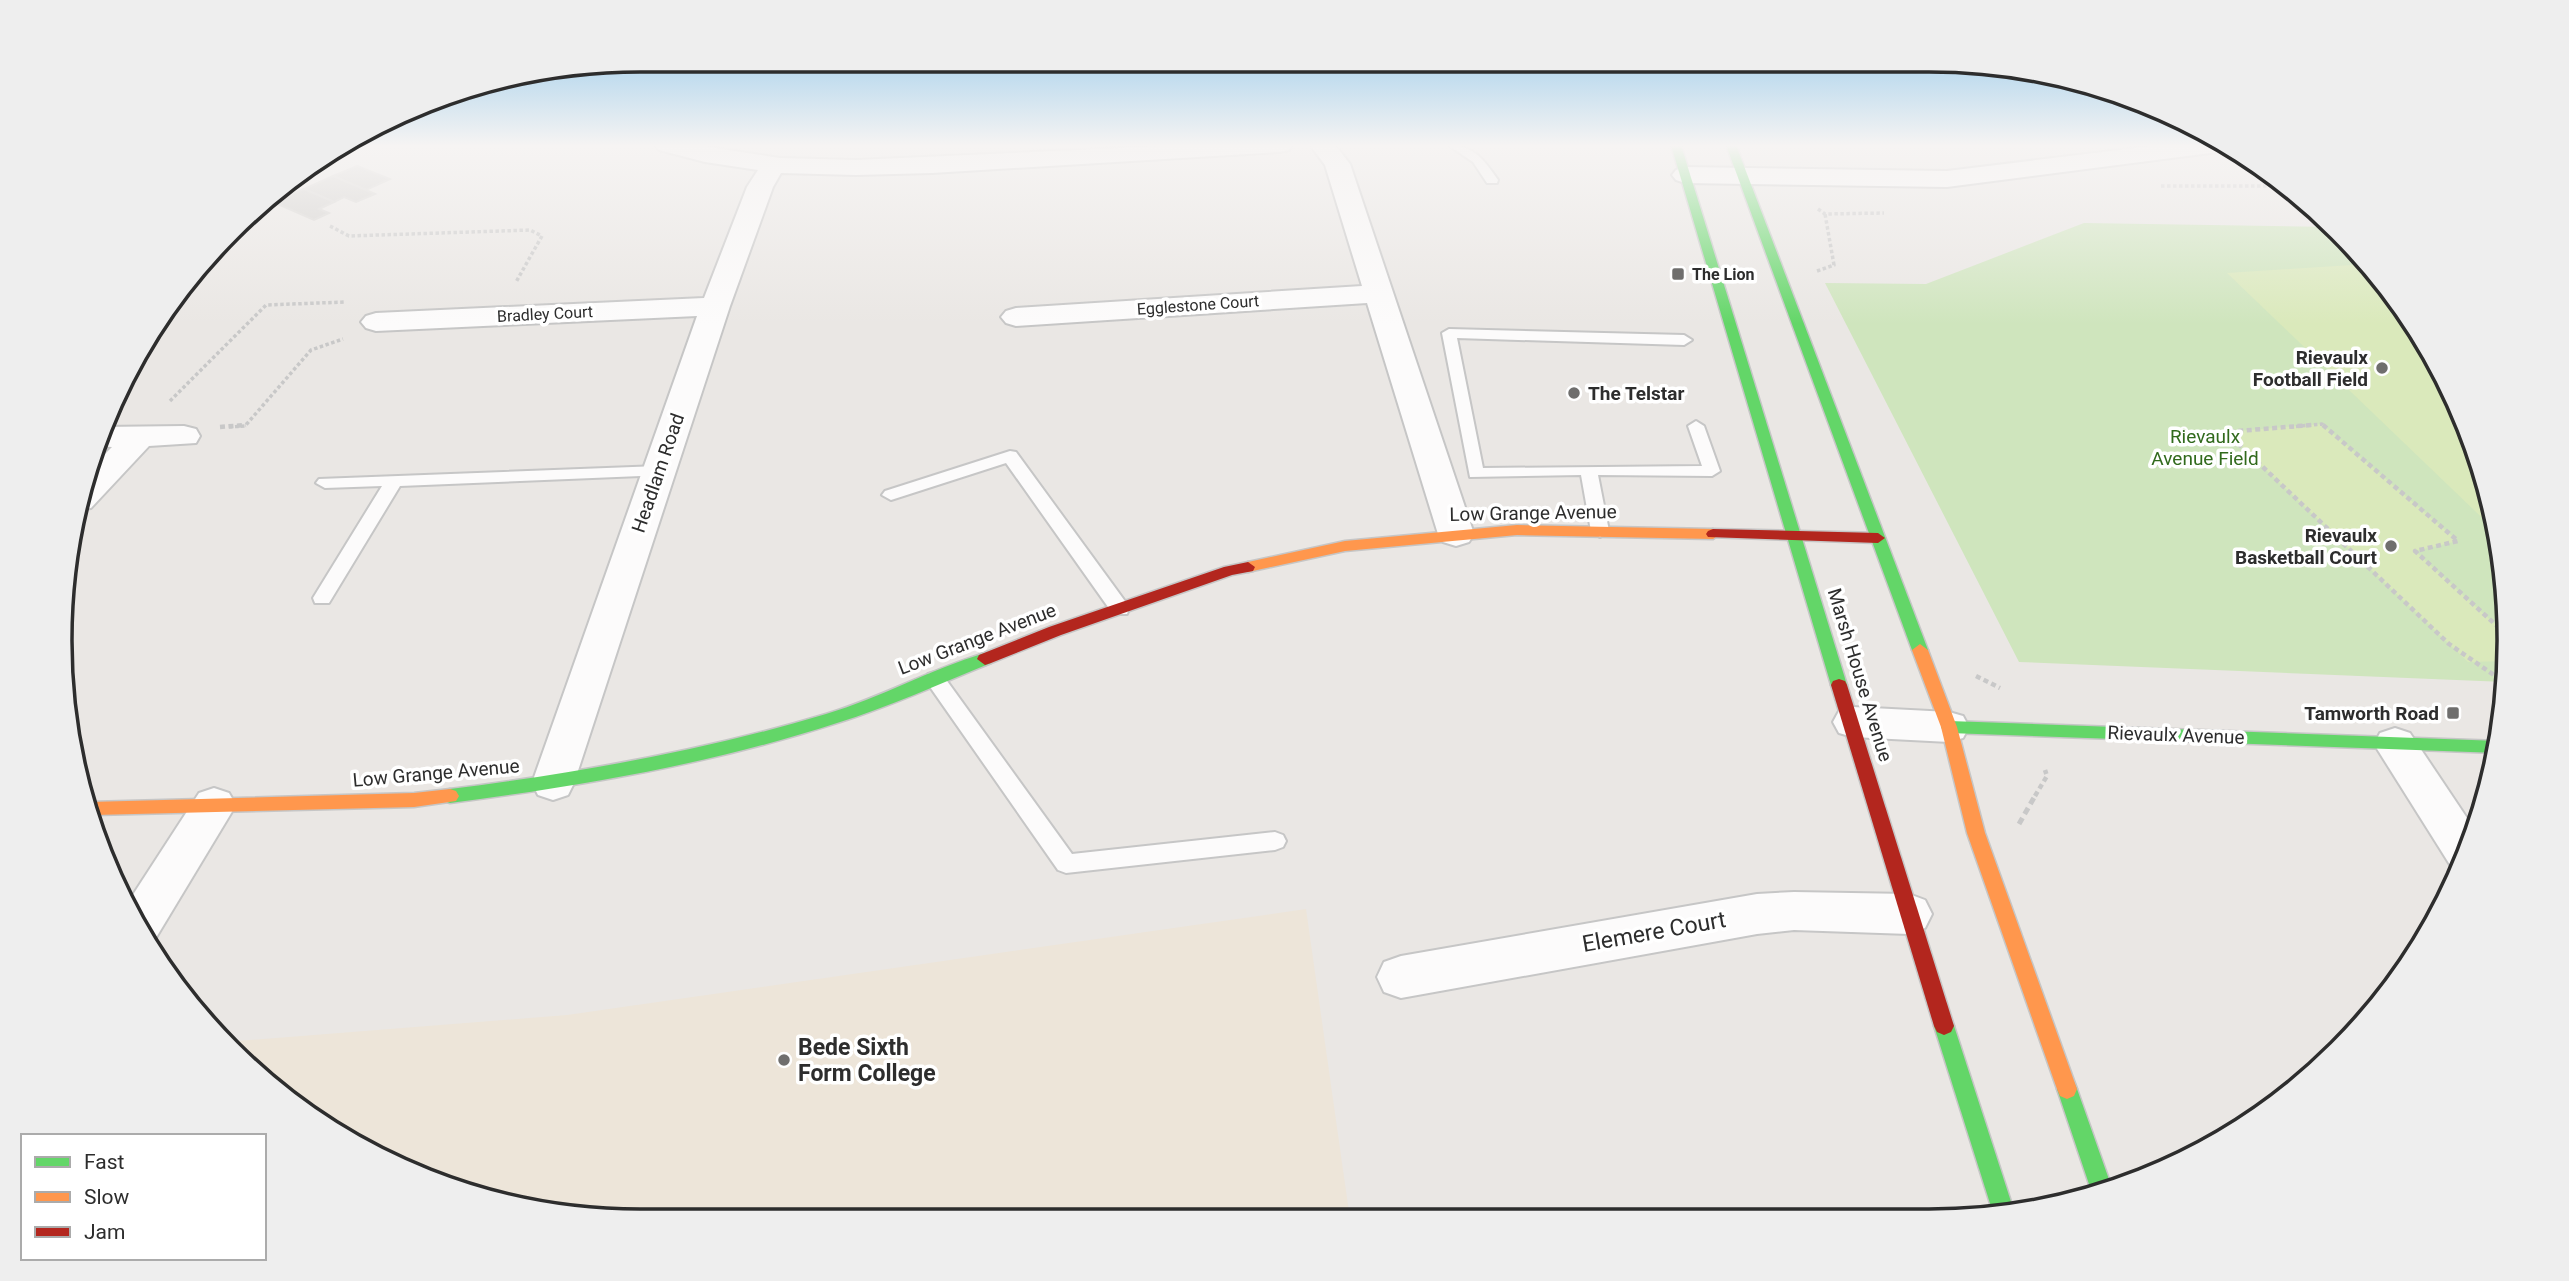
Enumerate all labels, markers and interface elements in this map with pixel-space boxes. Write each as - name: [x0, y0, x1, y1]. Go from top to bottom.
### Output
- place label: The Lion: [1692, 265, 1754, 284]
- marker: The Lion: [1670, 266, 1686, 282]
- street label: Egglestone Court: [1136, 291, 1260, 319]
- street label: Bradley Court: [497, 302, 593, 326]
- place label: Rievaulx Football Field: [2253, 346, 2368, 391]
- marker: Rievaulx Football Field: [2374, 360, 2390, 376]
- place label: The Telstar: [1588, 382, 1684, 405]
- marker: The Telstar: [1566, 385, 1582, 401]
- street label: Headlam Road: [627, 410, 689, 536]
- park label: Rievaulx Avenue Field: [2151, 425, 2259, 470]
- street label: Low Grange Avenue: [1449, 500, 1617, 526]
- place label: Rievaulx Basketball Court: [2235, 524, 2378, 569]
- marker: Rievaulx Basketball Court: [2383, 538, 2399, 554]
- street label: Marsh House Avenue: [1823, 586, 1897, 764]
- street label: Low Grange Avenue: [895, 598, 1059, 680]
- place label: Tamworth Road: [2304, 702, 2439, 725]
- marker: Tamworth Road: [2445, 705, 2461, 721]
- street label: Rievaulx Avenue: [2107, 721, 2245, 749]
- street label: Low Grange Avenue: [352, 754, 520, 792]
- street label: Elemere Court: [1580, 906, 1728, 958]
- place label: Bede Sixth Form College: [798, 1034, 936, 1087]
- marker: Bede Sixth Form College: [776, 1052, 792, 1068]
- legend: [21, 1134, 266, 1260]
- text: Fast: [84, 1150, 125, 1174]
- text: Slow: [84, 1185, 130, 1209]
- text: Jam: [84, 1220, 125, 1244]

